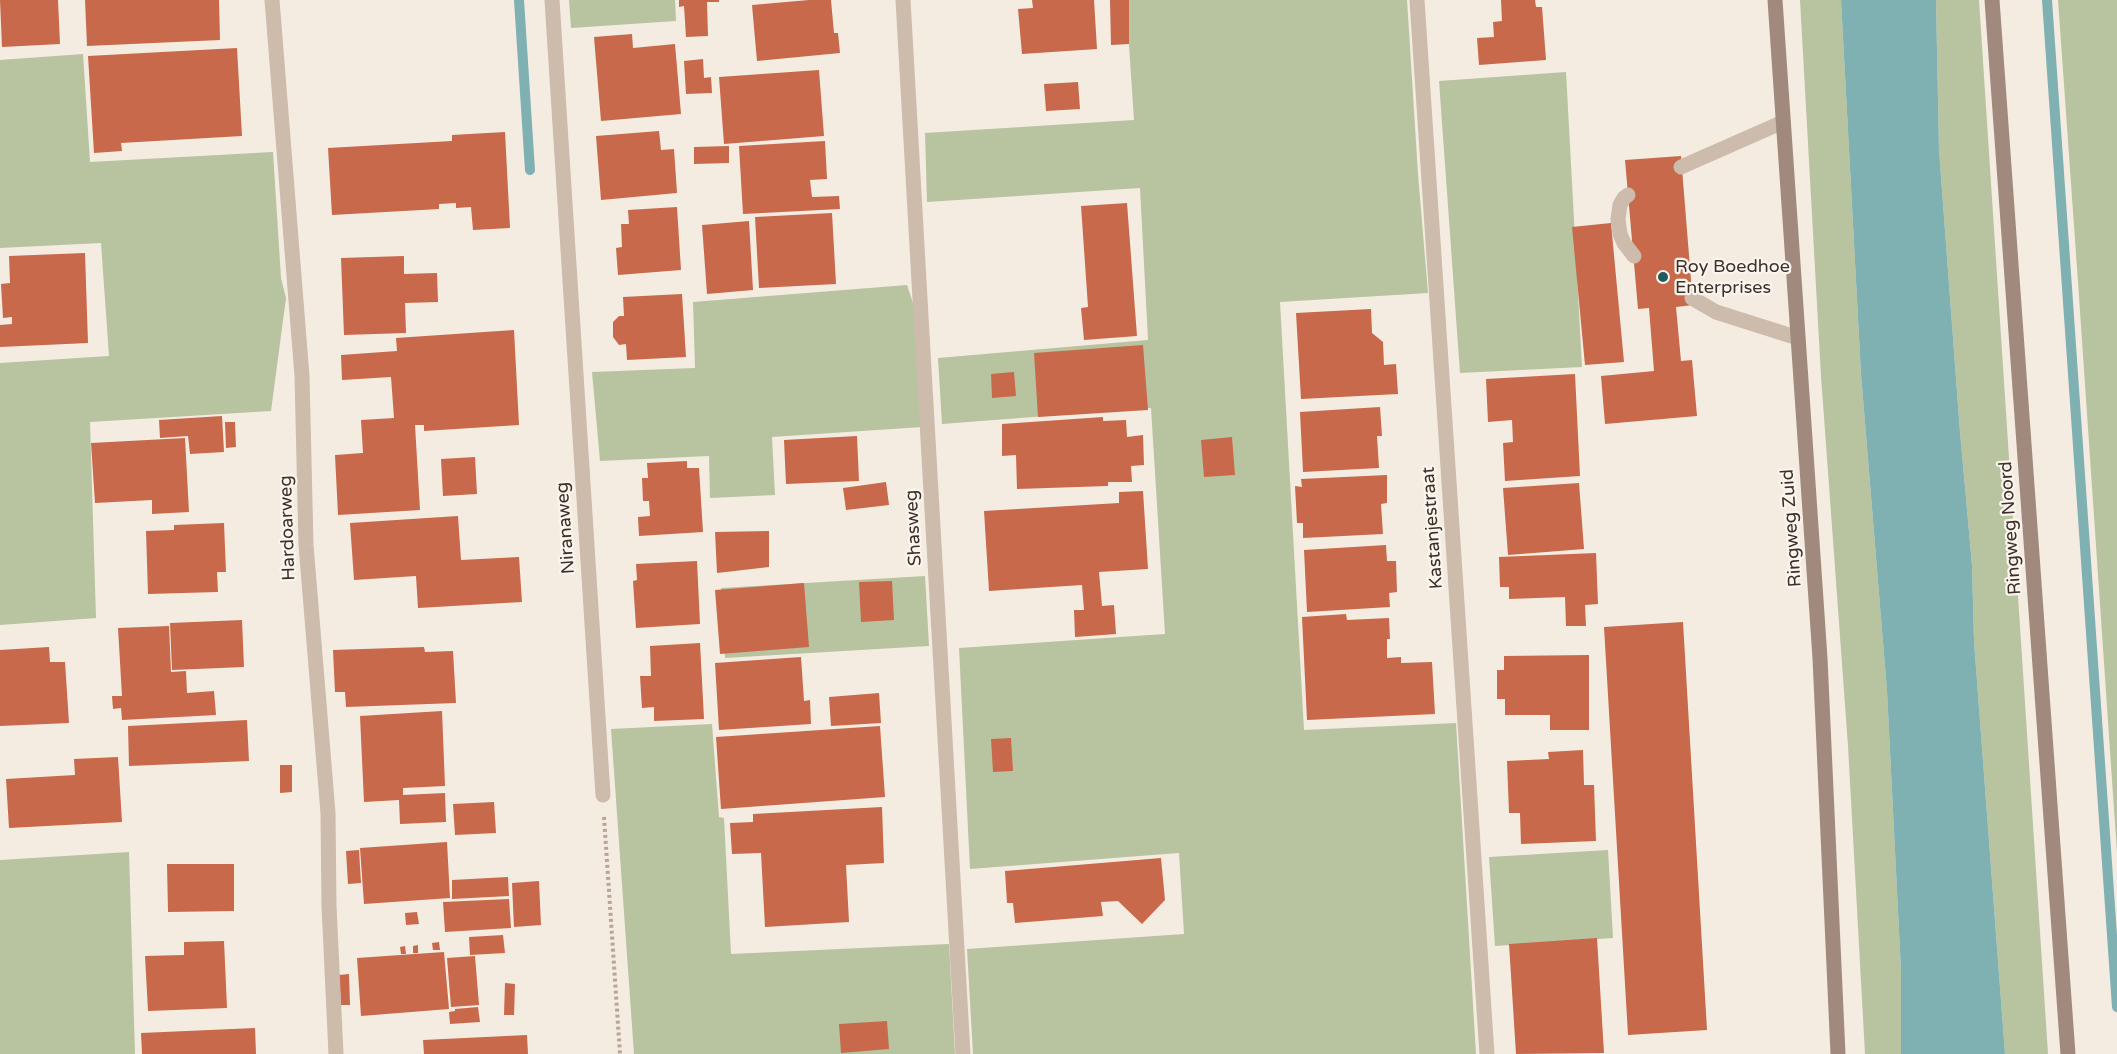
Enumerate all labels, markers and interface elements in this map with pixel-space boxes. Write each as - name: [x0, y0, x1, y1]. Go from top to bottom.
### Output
- place label: Roy Boedhoe Enterprises: [1675, 256, 1790, 298]
- marker: Roy Boedhoe Enterprises: [1656, 270, 1670, 284]
- street label: Ringweg Noord: [1996, 460, 2026, 596]
- street label: Kastanjestraat: [1418, 466, 1448, 590]
- street label: Ringweg Zuid: [1777, 468, 1807, 588]
- street label: Hardoarweg: [275, 475, 301, 581]
- street label: Niranaweg: [552, 481, 580, 575]
- street label: Shasweg: [901, 489, 927, 567]

